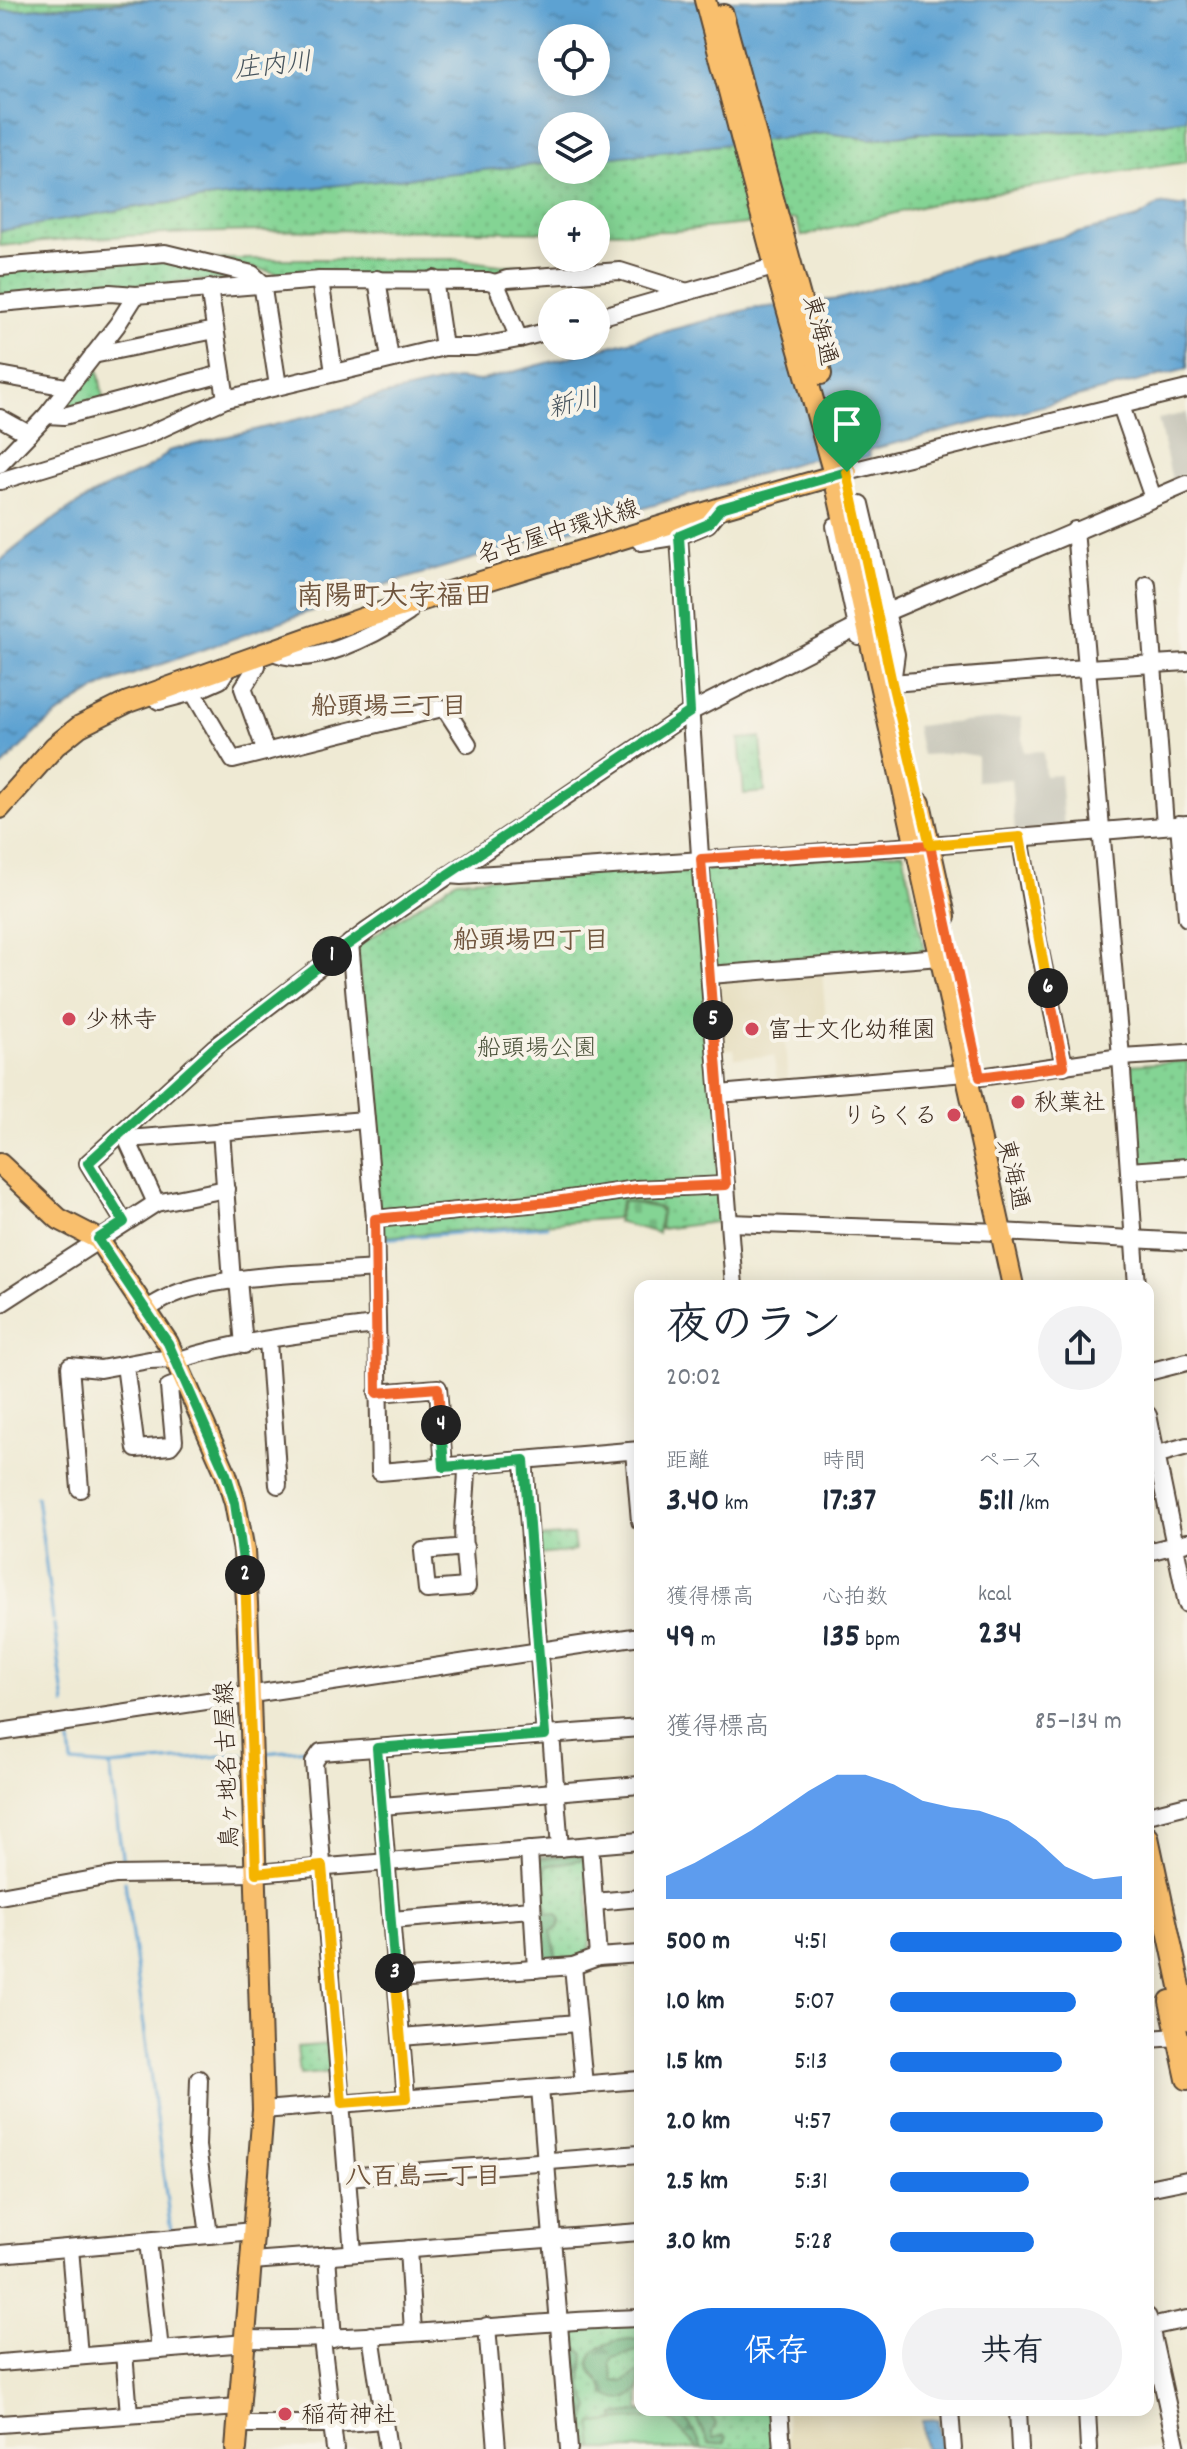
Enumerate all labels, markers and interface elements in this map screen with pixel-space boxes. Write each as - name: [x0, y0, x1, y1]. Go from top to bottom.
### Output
- map controls: [538, 24, 610, 360]
- button: locate: [538, 24, 610, 96]
- water label: 庄内川: [233, 45, 314, 90]
- button: layers: [538, 112, 610, 184]
- button: +: [538, 200, 610, 272]
- button: −: [538, 288, 610, 360]
- street label: 東海通: [792, 292, 844, 370]
- water label: 新川: [544, 381, 604, 430]
- pin: [813, 390, 881, 472]
- icon: arrive: [825, 402, 869, 446]
- street label: 名古屋中環状線: [474, 493, 644, 575]
- district label: 南陽町大字福田: [296, 579, 492, 619]
- district label: 船頭場三丁目: [311, 690, 467, 727]
- district label: 船頭場四丁目: [453, 924, 609, 961]
- pin: 1: [312, 936, 352, 976]
- text: 1: [330, 940, 334, 971]
- pin: 6: [1028, 968, 1068, 1008]
- text: 6: [1043, 972, 1053, 1003]
- pin: 5: [693, 1000, 733, 1040]
- text: 5: [708, 1004, 718, 1035]
- place label: 少林寺: [85, 1005, 157, 1039]
- marker: 少林寺: [60, 1010, 78, 1028]
- place label: 富士文化幼稚園: [768, 1015, 936, 1049]
- marker: 富士文化幼稚園: [743, 1020, 761, 1038]
- park label: 船頭場公園: [477, 1033, 597, 1067]
- place label: 秋葉社: [1034, 1088, 1106, 1122]
- marker: 秋葉社: [1009, 1093, 1027, 1111]
- place label: りらくる: [842, 1101, 938, 1135]
- marker: りらくる: [945, 1106, 963, 1124]
- street label: 東海通: [986, 1136, 1036, 1214]
- text: 夜のラン: [666, 1298, 842, 1361]
- button: share: [1038, 1306, 1122, 1390]
- text: 20:02: [666, 1360, 721, 1397]
- pin: 4: [421, 1405, 461, 1445]
- text: 4: [436, 1409, 446, 1440]
- text: 距離: [666, 1447, 710, 1478]
- text: 時間: [822, 1447, 866, 1478]
- text: ペース: [978, 1447, 1043, 1478]
- text: 3.40: [666, 1478, 719, 1527]
- text: 17:37: [822, 1478, 876, 1527]
- text: 5:11: [978, 1478, 1014, 1527]
- text: km: [719, 1489, 749, 1520]
- text: /km: [1014, 1489, 1050, 1520]
- pin: 2: [225, 1555, 265, 1595]
- text: 2: [240, 1559, 250, 1590]
- text: kcal: [978, 1580, 1011, 1611]
- text: 獲得標高: [666, 1583, 754, 1614]
- text: 心拍数: [822, 1583, 888, 1614]
- text: 234: [978, 1611, 1022, 1660]
- text: 49: [666, 1614, 696, 1663]
- text: 135: [822, 1614, 860, 1663]
- text: m: [696, 1625, 716, 1656]
- text: bpm: [860, 1625, 900, 1656]
- street label: 鳥ヶ地名古屋線: [209, 1680, 249, 1849]
- text: 85–134 m: [1035, 1704, 1122, 1741]
- text: 獲得標高: [666, 1710, 770, 1747]
- text: 500 m: [666, 1924, 730, 1961]
- text: 4:51: [794, 1924, 827, 1961]
- pin: 3: [375, 1953, 415, 1993]
- text: 3: [390, 1957, 400, 1988]
- text: 1.0 km: [666, 1984, 725, 2021]
- text: 5:07: [794, 1984, 834, 2021]
- text: 1.5 km: [666, 2044, 723, 2081]
- text: 5:13: [794, 2044, 828, 2081]
- text: 2.0 km: [666, 2104, 730, 2141]
- text: 4:57: [794, 2104, 831, 2141]
- district label: 八百島一丁目: [345, 2160, 501, 2197]
- text: 2.5 km: [666, 2164, 728, 2201]
- text: 5:31: [794, 2164, 828, 2201]
- text: 3.0 km: [666, 2224, 731, 2261]
- text: 5:28: [794, 2224, 832, 2261]
- button: 保存: [666, 2308, 886, 2400]
- button: 共有: [902, 2308, 1122, 2400]
- place label: 稲荷神社: [301, 2400, 397, 2434]
- marker: 稲荷神社: [276, 2405, 294, 2423]

